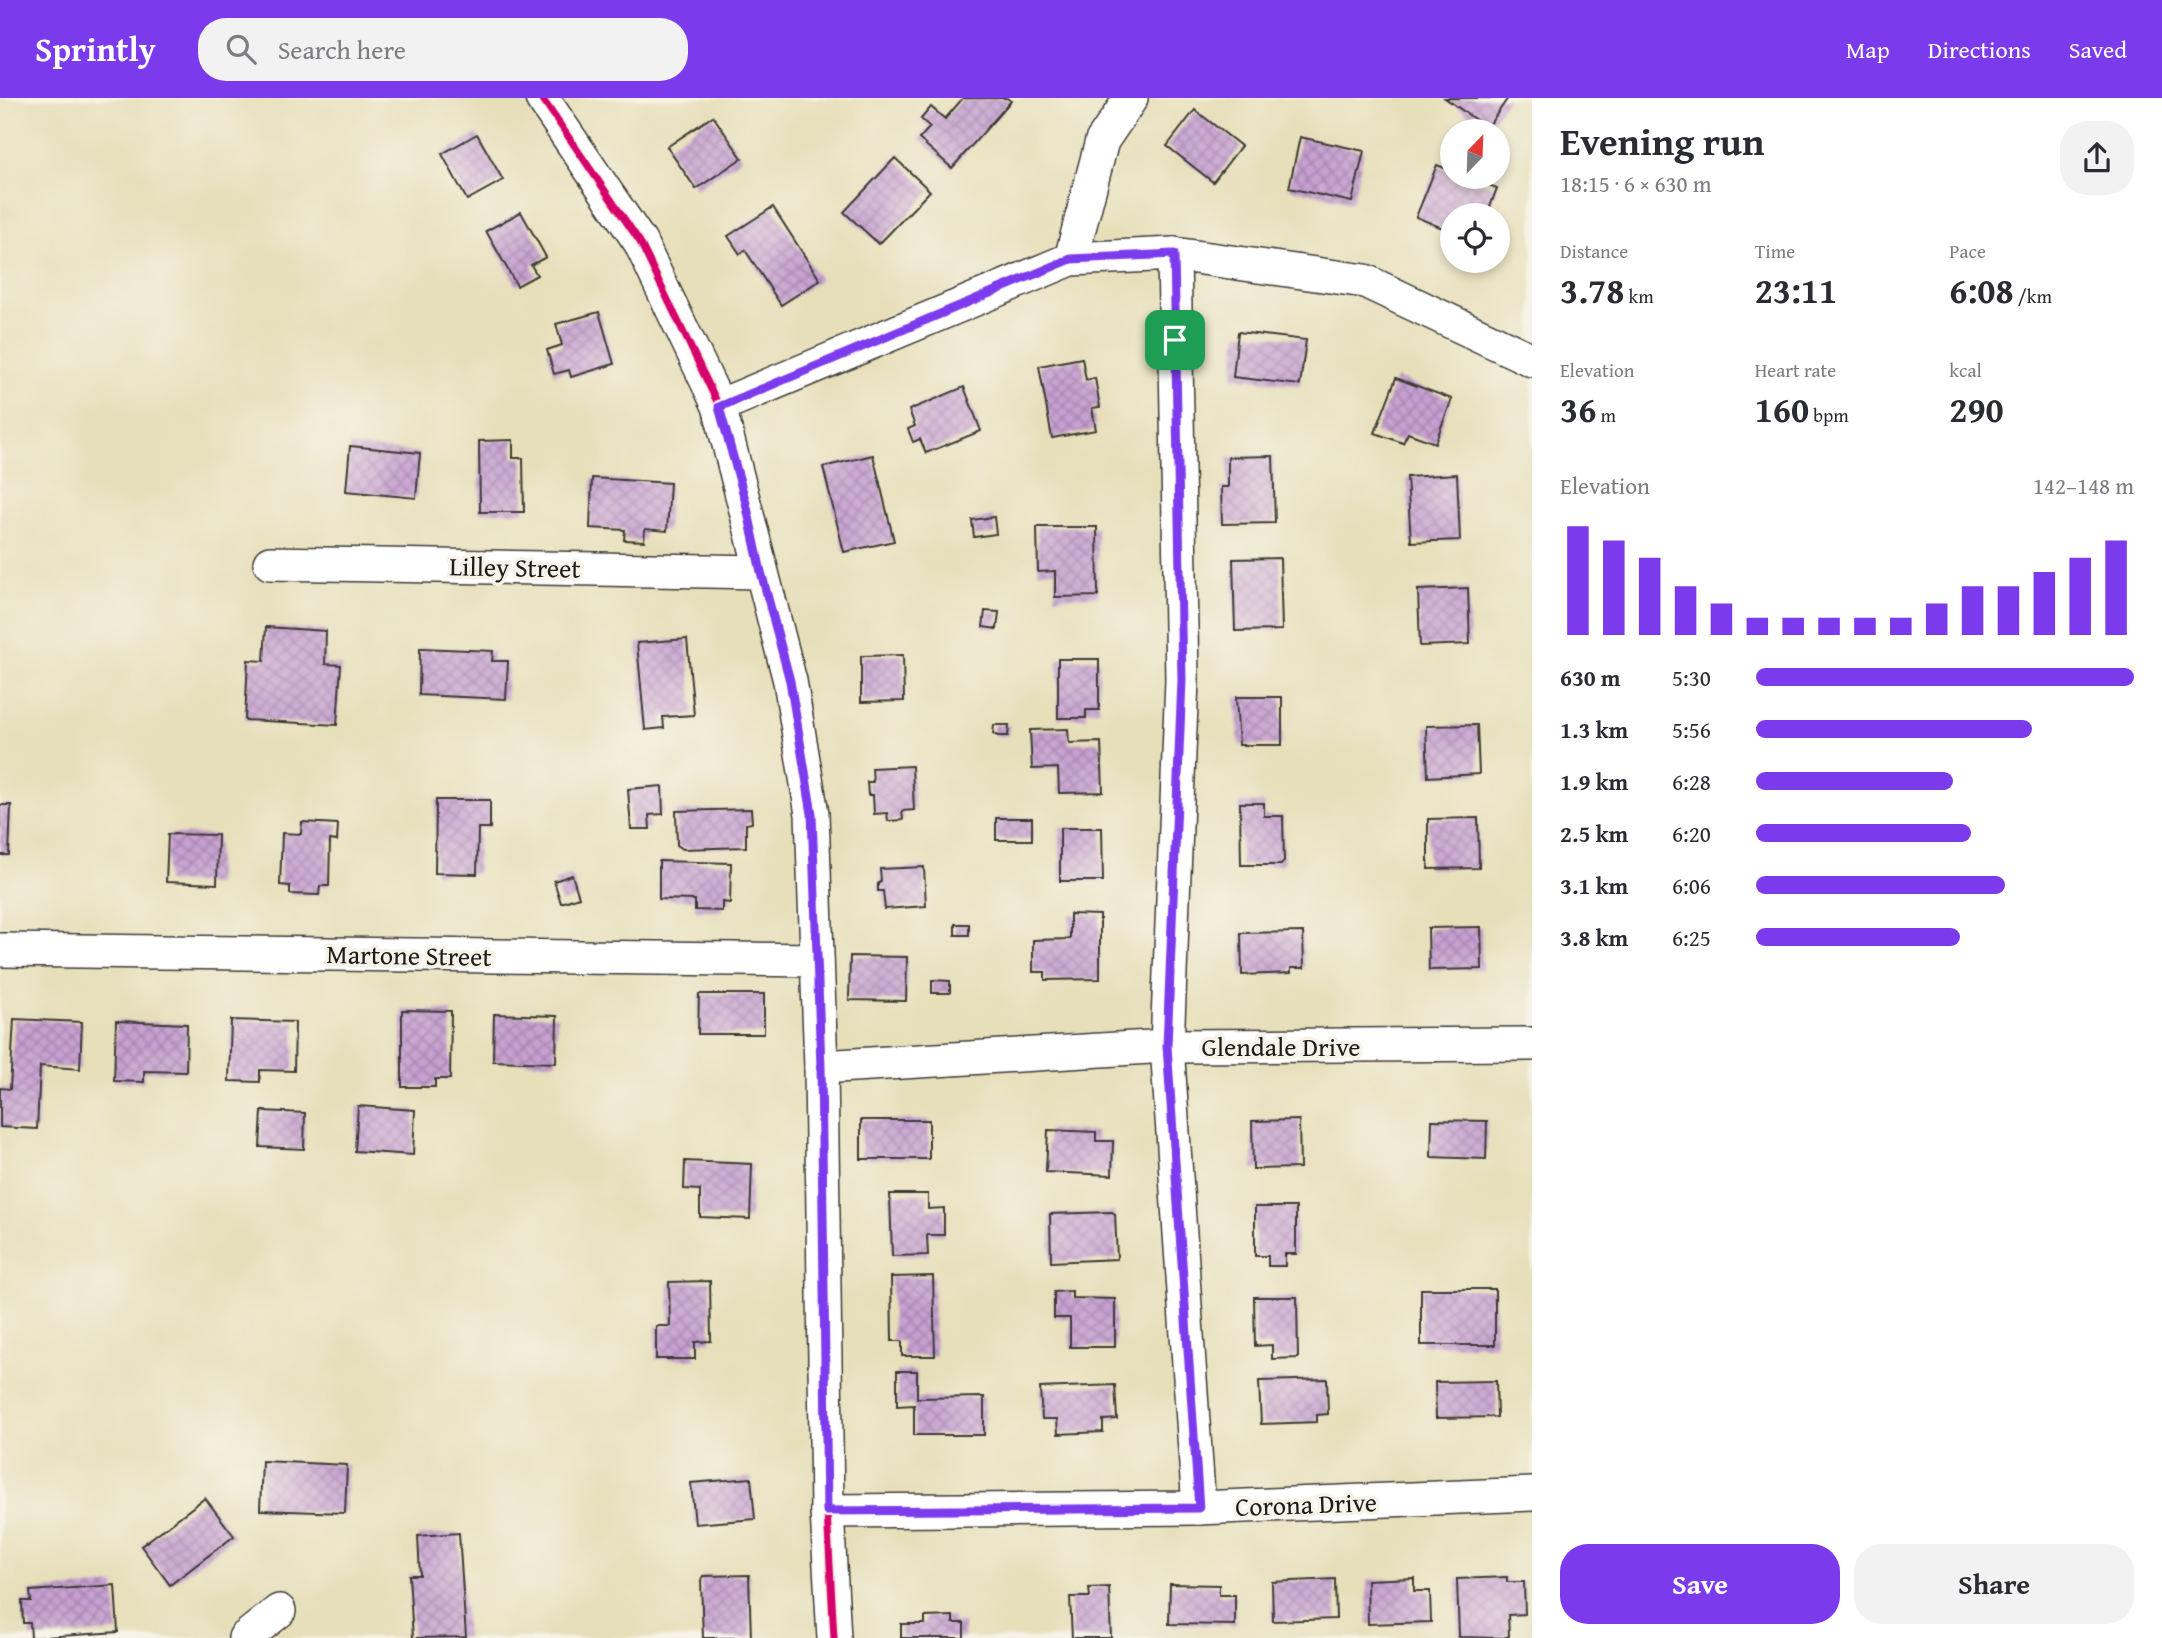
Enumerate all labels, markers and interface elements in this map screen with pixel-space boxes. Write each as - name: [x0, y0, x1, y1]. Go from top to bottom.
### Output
- search box: [198, 18, 688, 81]
- text: Sprintly: [35, 25, 156, 73]
- icon: search: [222, 30, 260, 68]
- text: Search here: [278, 30, 406, 69]
- text: Map: [1846, 32, 1890, 67]
- text: Directions: [1928, 32, 2031, 67]
- text: Saved: [2069, 32, 2127, 67]
- text: Evening run: [1560, 113, 1764, 169]
- north arrow: [1440, 119, 1510, 189]
- map controls: [1440, 119, 1510, 273]
- button: share: [2060, 121, 2134, 195]
- text: 18:15 · 6 × 630 m: [1560, 167, 1712, 200]
- button: locate: [1440, 203, 1510, 273]
- text: Distance: [1560, 237, 1628, 265]
- text: Time: [1755, 237, 1795, 265]
- text: Pace: [1949, 237, 1986, 265]
- text: 3.78: [1560, 265, 1624, 316]
- text: 23:11: [1755, 265, 1837, 316]
- text: 6:08: [1949, 265, 2014, 316]
- text: km: [1624, 282, 1654, 310]
- text: /km: [2014, 282, 2052, 310]
- pin: [1145, 310, 1205, 370]
- icon: arrive: [1156, 321, 1194, 359]
- text: Elevation: [1560, 356, 1634, 384]
- text: Heart rate: [1755, 356, 1836, 384]
- text: kcal: [1949, 356, 1982, 384]
- text: 36: [1560, 384, 1596, 435]
- text: 160: [1755, 384, 1809, 435]
- text: 290: [1949, 384, 2004, 435]
- text: m: [1596, 401, 1616, 429]
- text: bpm: [1809, 401, 1849, 429]
- text: Elevation: [1560, 469, 1650, 502]
- text: 142–148 m: [2033, 469, 2134, 502]
- street label: Lilley Street: [449, 546, 581, 588]
- text: 630 m: [1560, 661, 1621, 694]
- text: 5:30: [1672, 661, 1711, 694]
- text: 1.3 km: [1560, 713, 1628, 746]
- text: 5:56: [1672, 713, 1711, 746]
- text: 1.9 km: [1560, 765, 1628, 798]
- text: 6:28: [1672, 765, 1711, 798]
- text: 2.5 km: [1560, 817, 1628, 850]
- text: 6:20: [1672, 817, 1711, 850]
- text: 3.1 km: [1560, 869, 1628, 902]
- text: 6:06: [1672, 869, 1711, 902]
- text: 3.8 km: [1560, 921, 1628, 954]
- text: 6:25: [1672, 921, 1711, 954]
- street label: Martone Street: [326, 934, 492, 976]
- street label: Glendale Drive: [1201, 1027, 1361, 1066]
- street label: Corona Drive: [1234, 1482, 1378, 1526]
- button: Save: [1560, 1544, 1840, 1624]
- button: Share: [1854, 1544, 2134, 1624]

